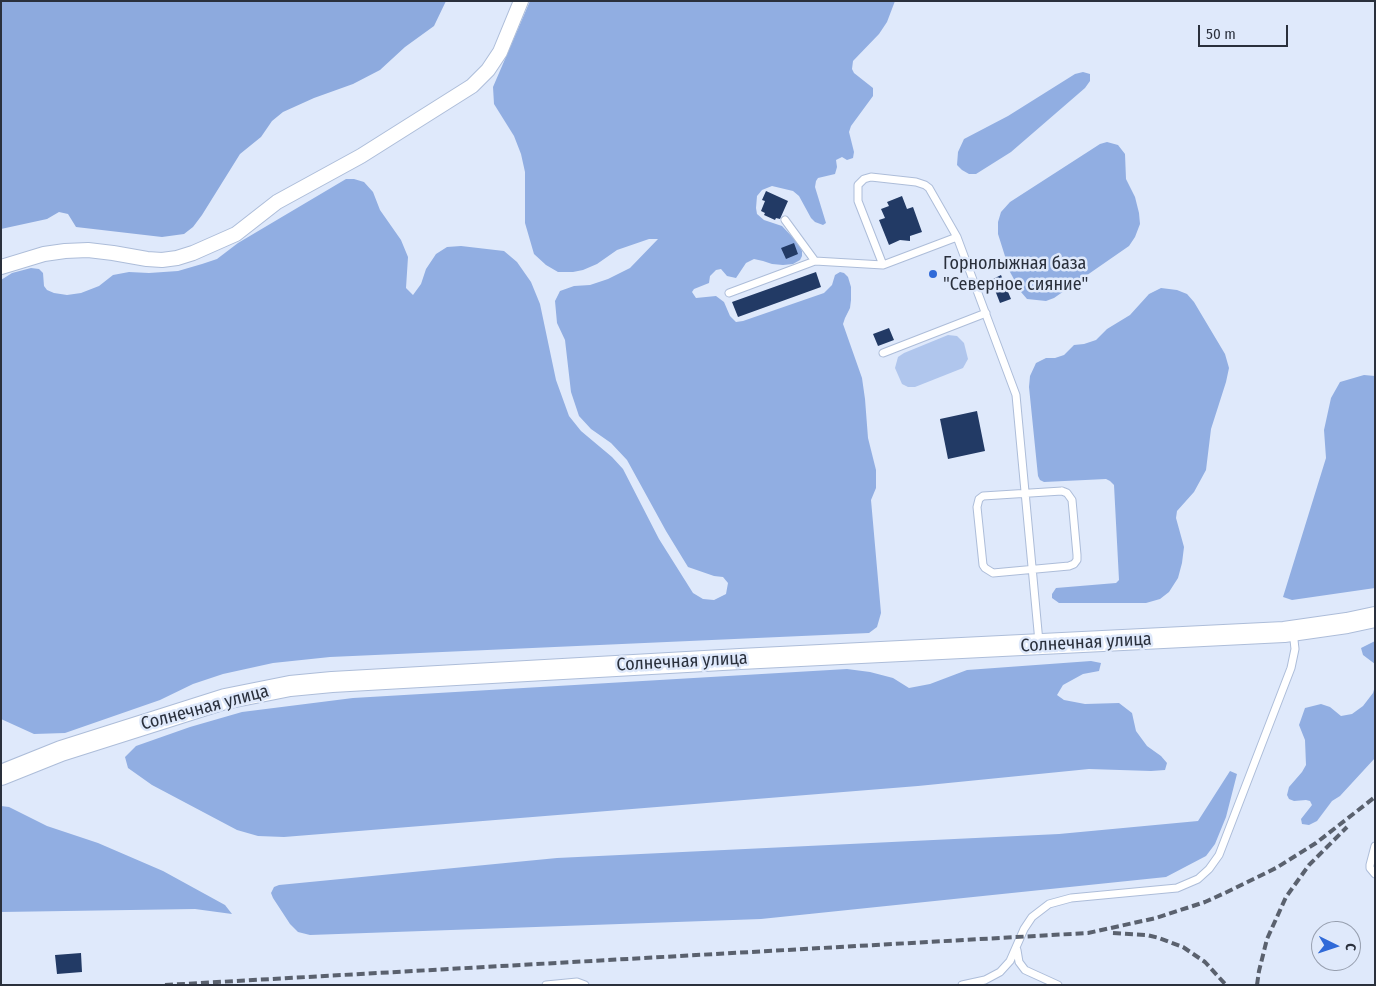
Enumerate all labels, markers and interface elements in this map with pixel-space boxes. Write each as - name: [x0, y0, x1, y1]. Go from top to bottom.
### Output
- scale bar: [1201, 15, 1291, 47]
- text: 50 m: [1206, 25, 1236, 43]
- place label: Горнолыжная база "Северное сияние": [943, 253, 1088, 296]
- marker: Горнолыжная база "Северное сияние": [927, 268, 939, 280]
- street label: Солнечная улица: [1020, 629, 1152, 657]
- street label: Солнечная улица: [616, 648, 748, 676]
- street label: Солнечная улица: [139, 681, 271, 735]
- north arrow: [1311, 921, 1361, 971]
- text: С: [1342, 943, 1359, 951]

